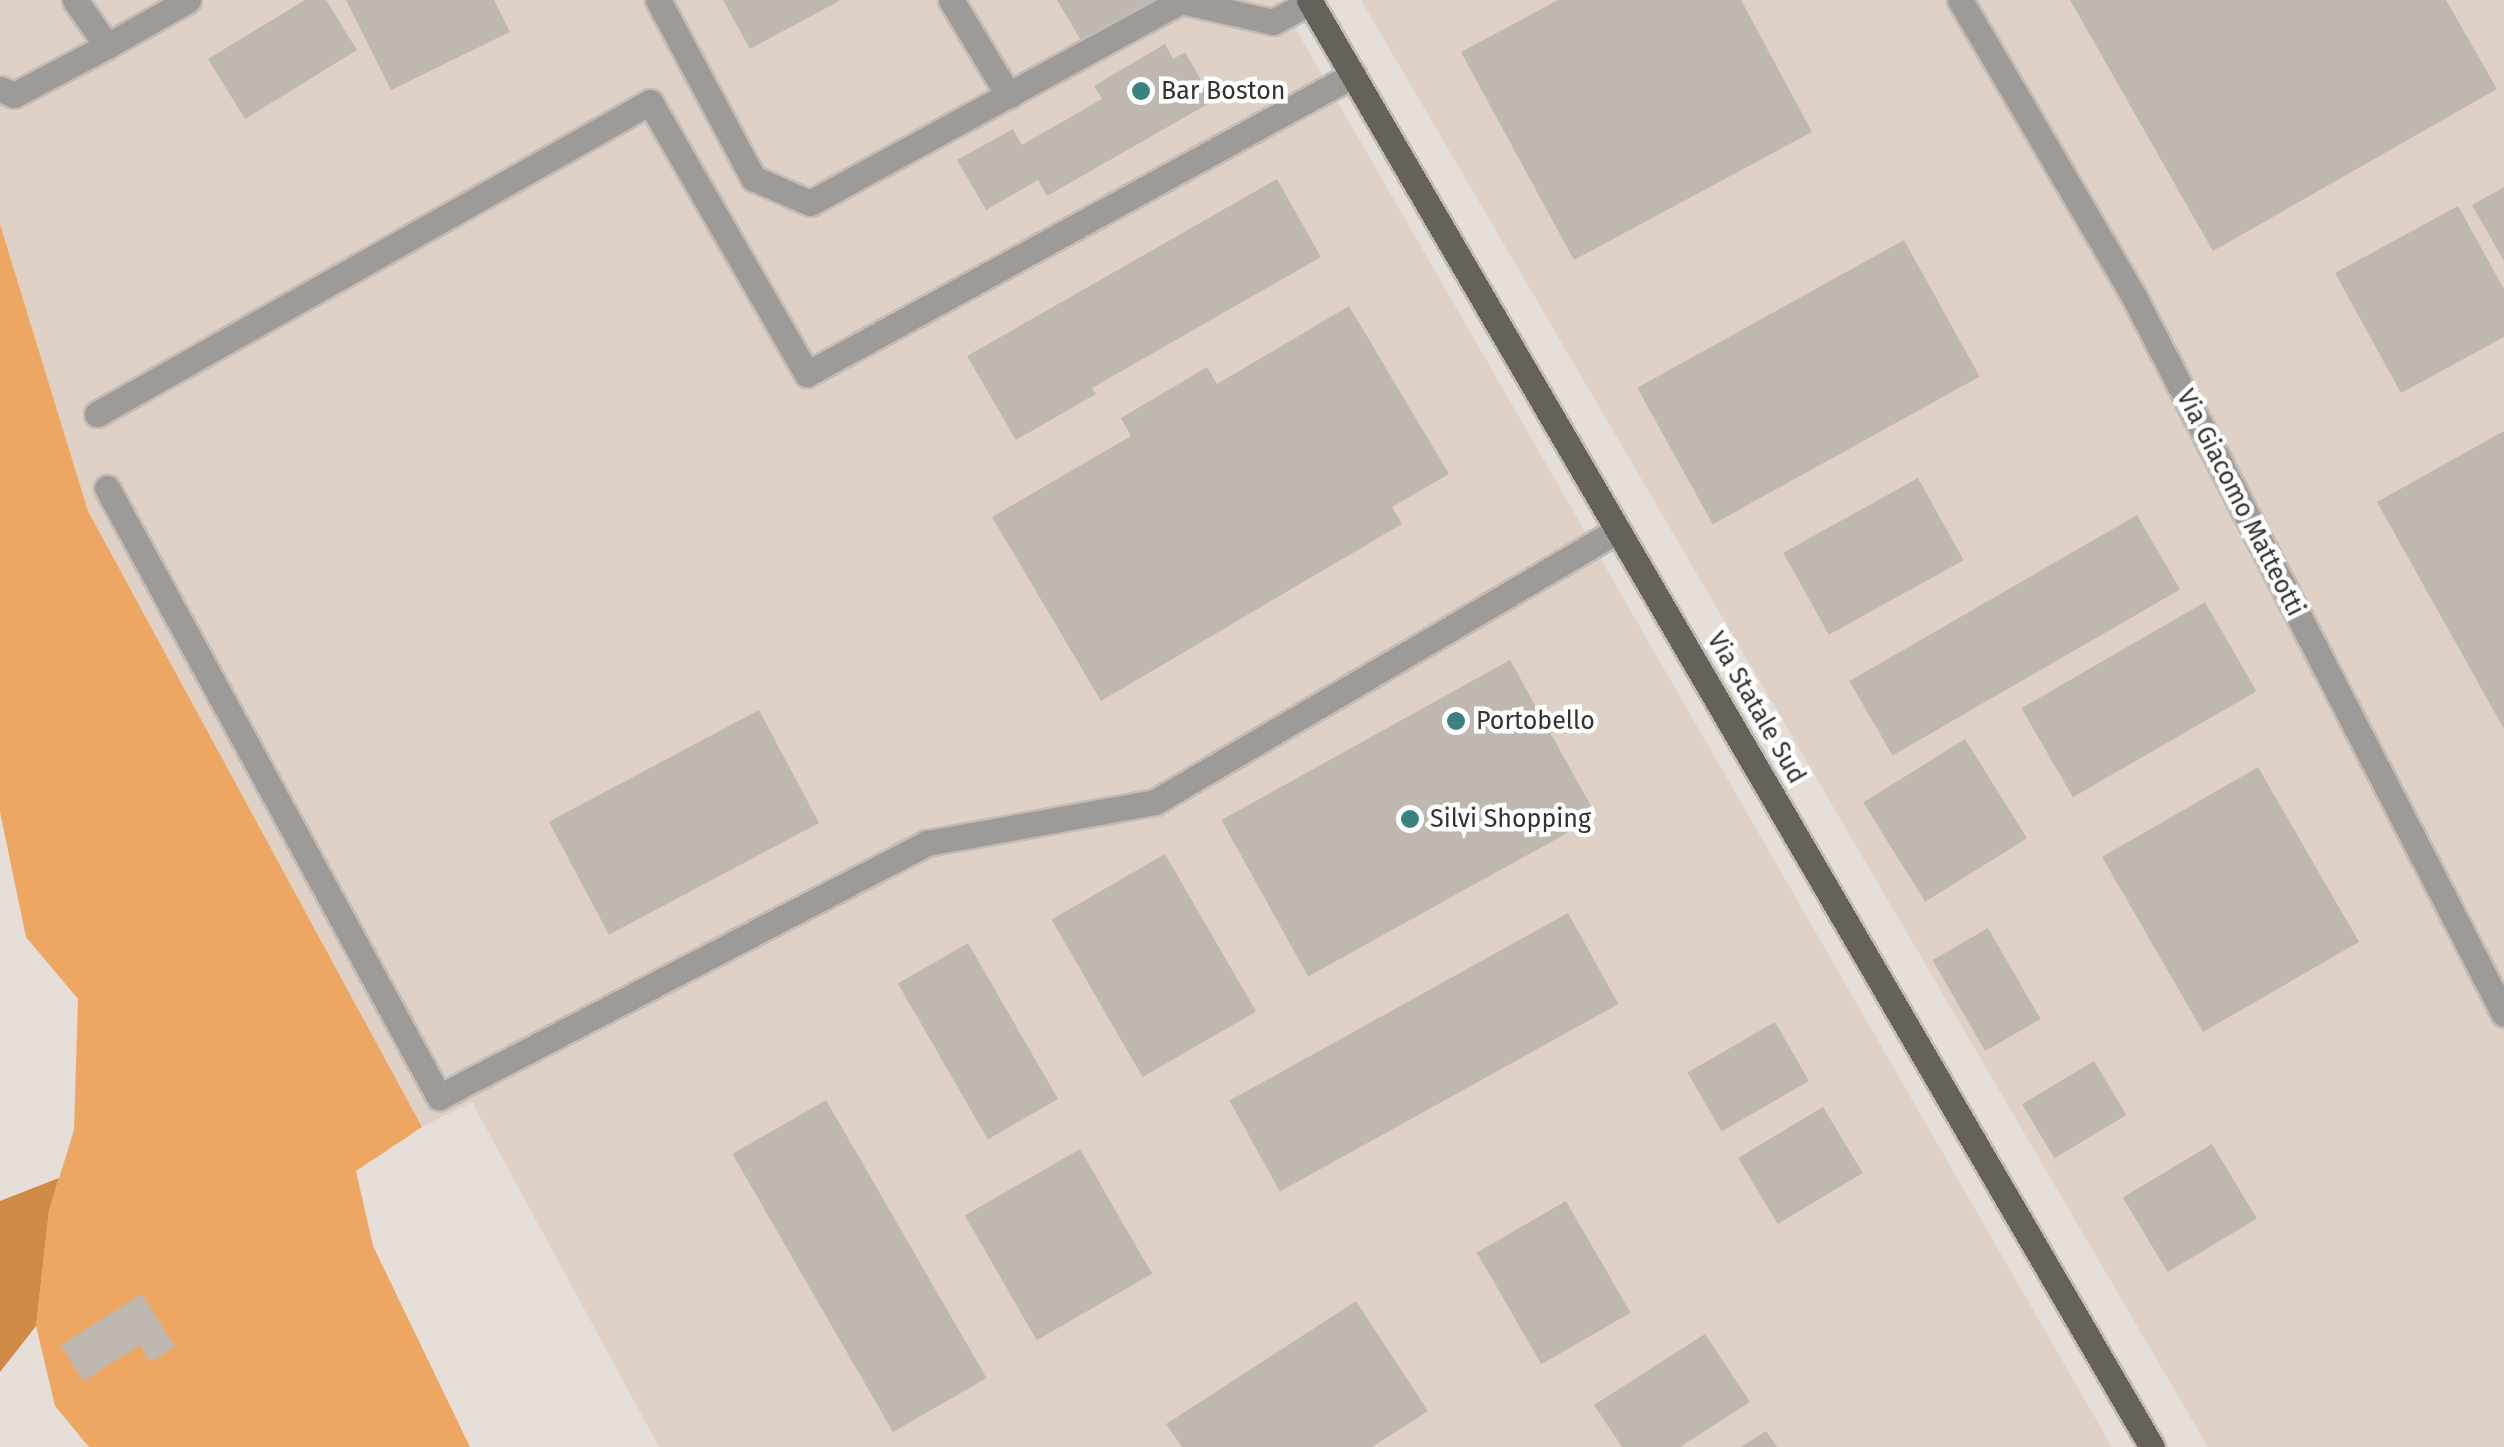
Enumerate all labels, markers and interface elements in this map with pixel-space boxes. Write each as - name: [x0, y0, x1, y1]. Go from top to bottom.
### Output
- place label: Bar Boston: [1161, 76, 1285, 106]
- marker: Bar Boston: [1130, 80, 1152, 102]
- street label: Via Giacomo Matteotti: [2170, 385, 2310, 621]
- street label: Via Statale Sud: [1701, 627, 1811, 789]
- place label: Portobello: [1476, 706, 1595, 736]
- marker: Portobello: [1445, 710, 1467, 732]
- place label: Silvi Shopping: [1430, 804, 1591, 834]
- marker: Silvi Shopping: [1399, 808, 1421, 830]

